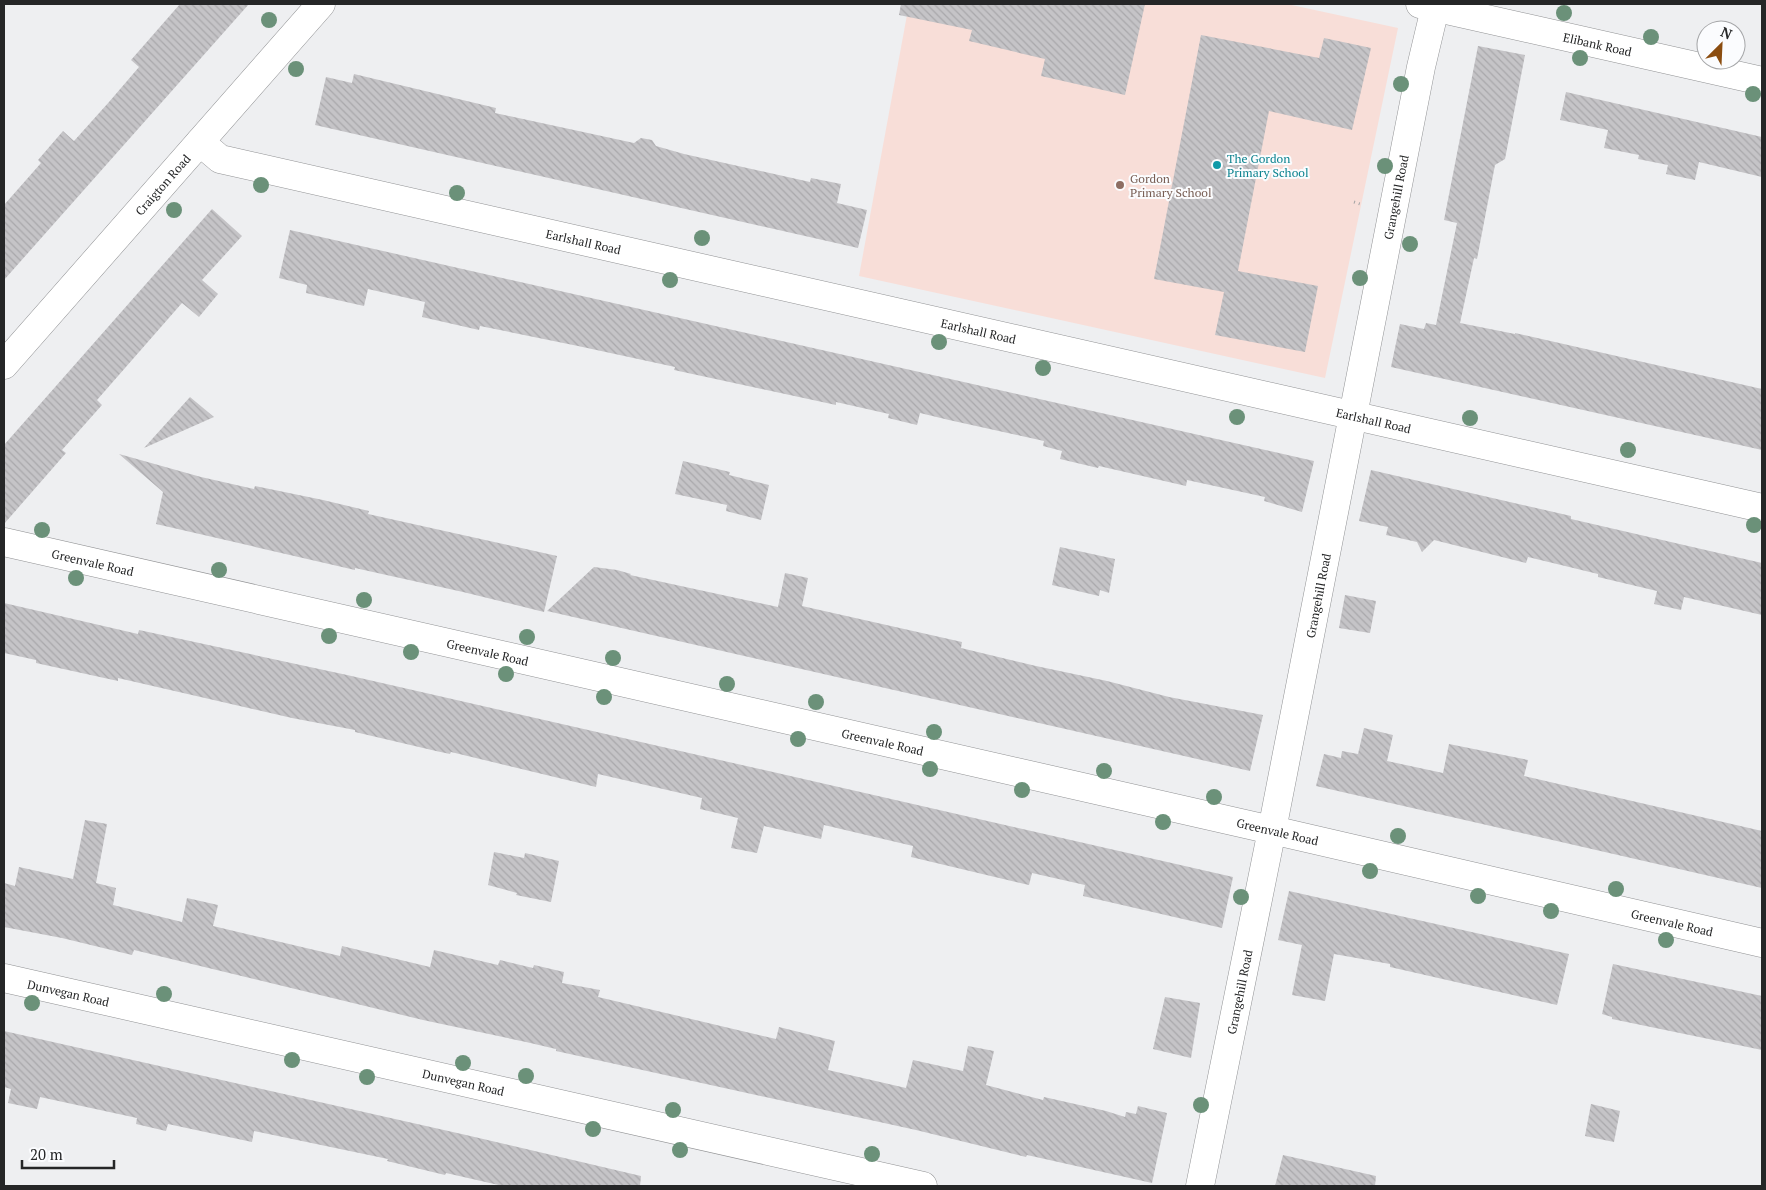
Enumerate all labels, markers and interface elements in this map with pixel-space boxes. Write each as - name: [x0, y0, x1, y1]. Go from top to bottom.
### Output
- north arrow: [1696, 20, 1746, 70]
- text: N: [1718, 22, 1736, 44]
- street label: Elibank Road: [1562, 29, 1634, 59]
- street label: Craigton Road: [132, 151, 193, 218]
- place label: The Gordon Primary School: [1227, 151, 1309, 180]
- street label: Grangehill Road: [1380, 153, 1411, 241]
- marker: The Gordon Primary School: [1211, 159, 1223, 171]
- place label: Gordon Primary School: [1130, 171, 1212, 200]
- marker: Gordon Primary School: [1114, 179, 1126, 191]
- street label: Earlshall Road: [545, 226, 623, 257]
- street label: Earlshall Road: [940, 315, 1018, 347]
- street label: Earlshall Road: [1335, 404, 1413, 436]
- street label: Greenvale Road: [50, 546, 136, 579]
- street label: Grangehill Road: [1302, 552, 1333, 639]
- street label: Greenvale Road: [445, 635, 530, 669]
- street label: Greenvale Road: [840, 725, 925, 758]
- street label: Greenvale Road: [1235, 815, 1320, 848]
- street label: Greenvale Road: [1630, 906, 1715, 939]
- street label: Grangehill Road: [1223, 948, 1255, 1036]
- street label: Dunvegan Road: [26, 976, 111, 1009]
- street label: Dunvegan Road: [421, 1065, 506, 1099]
- scale bar: [22, 1138, 115, 1170]
- text: 20 m: [30, 1144, 63, 1164]

